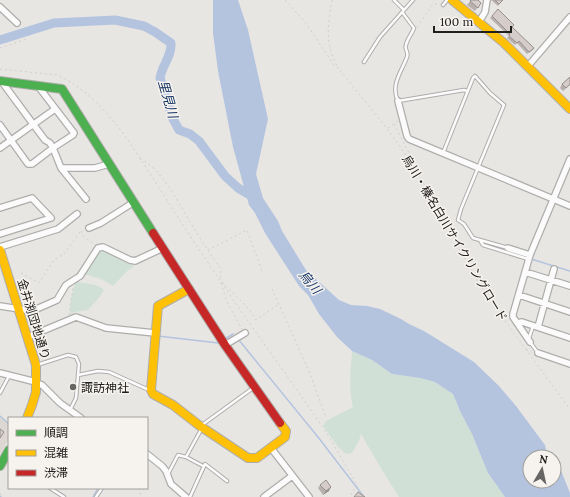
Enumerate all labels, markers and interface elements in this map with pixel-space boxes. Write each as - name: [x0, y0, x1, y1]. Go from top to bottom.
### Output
- scale bar: [434, 8, 511, 34]
- text: 100 m: [440, 14, 473, 29]
- water label: 里見川: [154, 78, 182, 122]
- street label: 烏川・榛名白川サイクリングロード: [399, 152, 511, 324]
- water label: 烏川: [295, 267, 326, 299]
- street label: 金井渕団地通り: [15, 277, 53, 361]
- place label: 諏訪神社: [81, 380, 129, 395]
- marker: 諏訪神社: [68, 382, 78, 392]
- legend: [8, 417, 148, 489]
- text: 順調: [44, 425, 68, 440]
- text: 混雑: [44, 445, 68, 460]
- north arrow: [522, 449, 562, 489]
- text: N: [538, 452, 549, 467]
- text: 渋滞: [44, 465, 68, 480]

